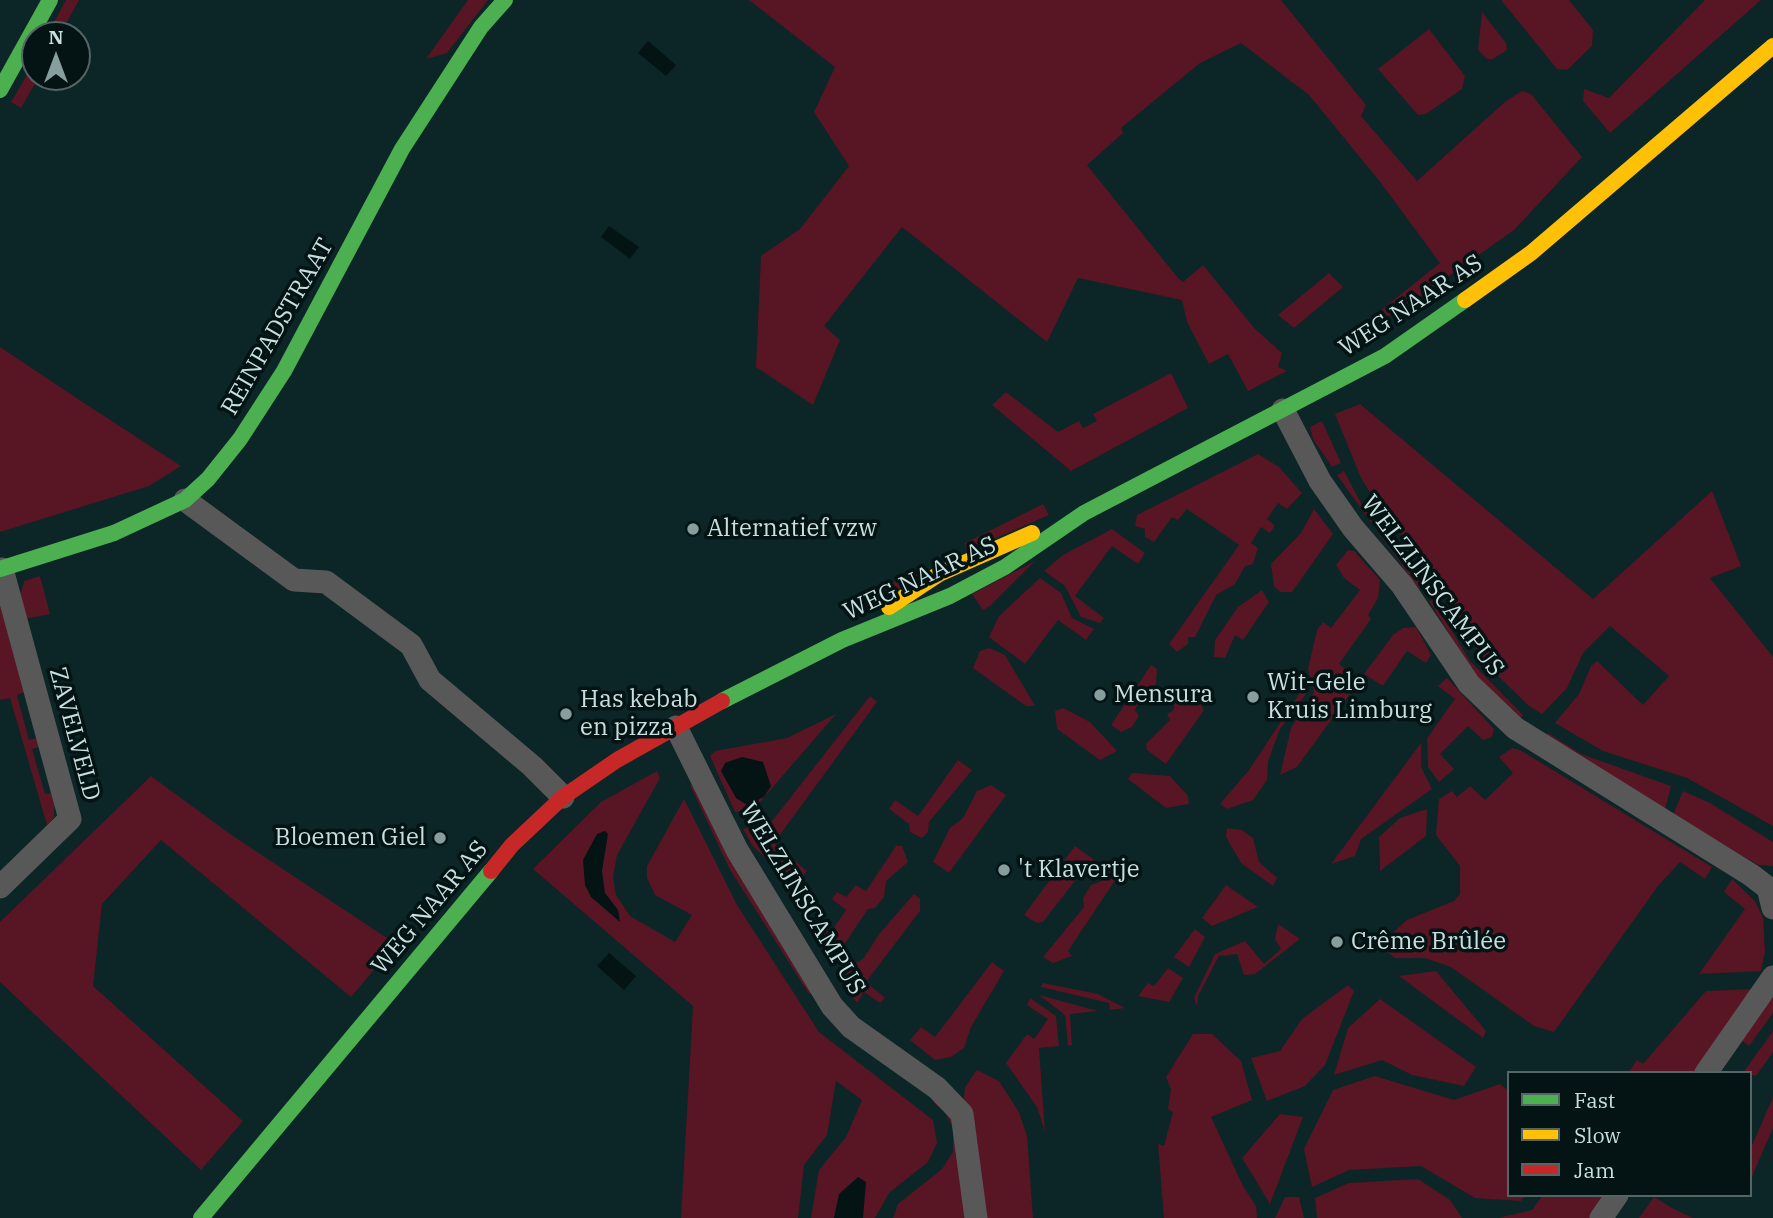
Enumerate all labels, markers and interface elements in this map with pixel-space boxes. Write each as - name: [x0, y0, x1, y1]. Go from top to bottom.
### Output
- north arrow: [21, 21, 91, 91]
- text: N: [48, 25, 64, 49]
- street label: REINPADSTRAAT: [216, 234, 340, 420]
- street label: WEG NAAR AS: [1334, 249, 1488, 363]
- street label: WELZIJNSCAMPUS: [1354, 490, 1510, 682]
- place label: Alternatief vzw: [707, 515, 877, 543]
- marker: Alternatief vzw: [685, 521, 701, 537]
- street label: WEG NAAR AS: [839, 531, 1001, 627]
- street label: ZAVELVELD: [42, 664, 106, 804]
- place label: Wit-Gele Kruis Limburg: [1267, 669, 1432, 725]
- place label: Mensura: [1114, 681, 1213, 709]
- place label: Has kebab en pizza: [580, 686, 698, 742]
- marker: Mensura: [1092, 687, 1108, 703]
- marker: Wit-Gele Kruis Limburg: [1245, 689, 1261, 705]
- marker: Has kebab en pizza: [558, 706, 574, 722]
- street label: WELZIJNSCAMPUS: [733, 797, 871, 1001]
- place label: Bloemen Giel: [275, 824, 426, 852]
- marker: Bloemen Giel: [432, 830, 448, 846]
- street label: WEG NAAR AS: [366, 835, 494, 981]
- place label: 't Klavertje: [1018, 856, 1140, 884]
- marker: 't Klavertje: [996, 862, 1012, 878]
- place label: Crême Brûlée: [1351, 928, 1506, 956]
- marker: Crême Brûlée: [1329, 934, 1345, 950]
- legend: [1507, 1071, 1752, 1197]
- text: Fast: [1574, 1086, 1615, 1114]
- text: Slow: [1574, 1121, 1621, 1149]
- text: Jam: [1574, 1156, 1615, 1184]

